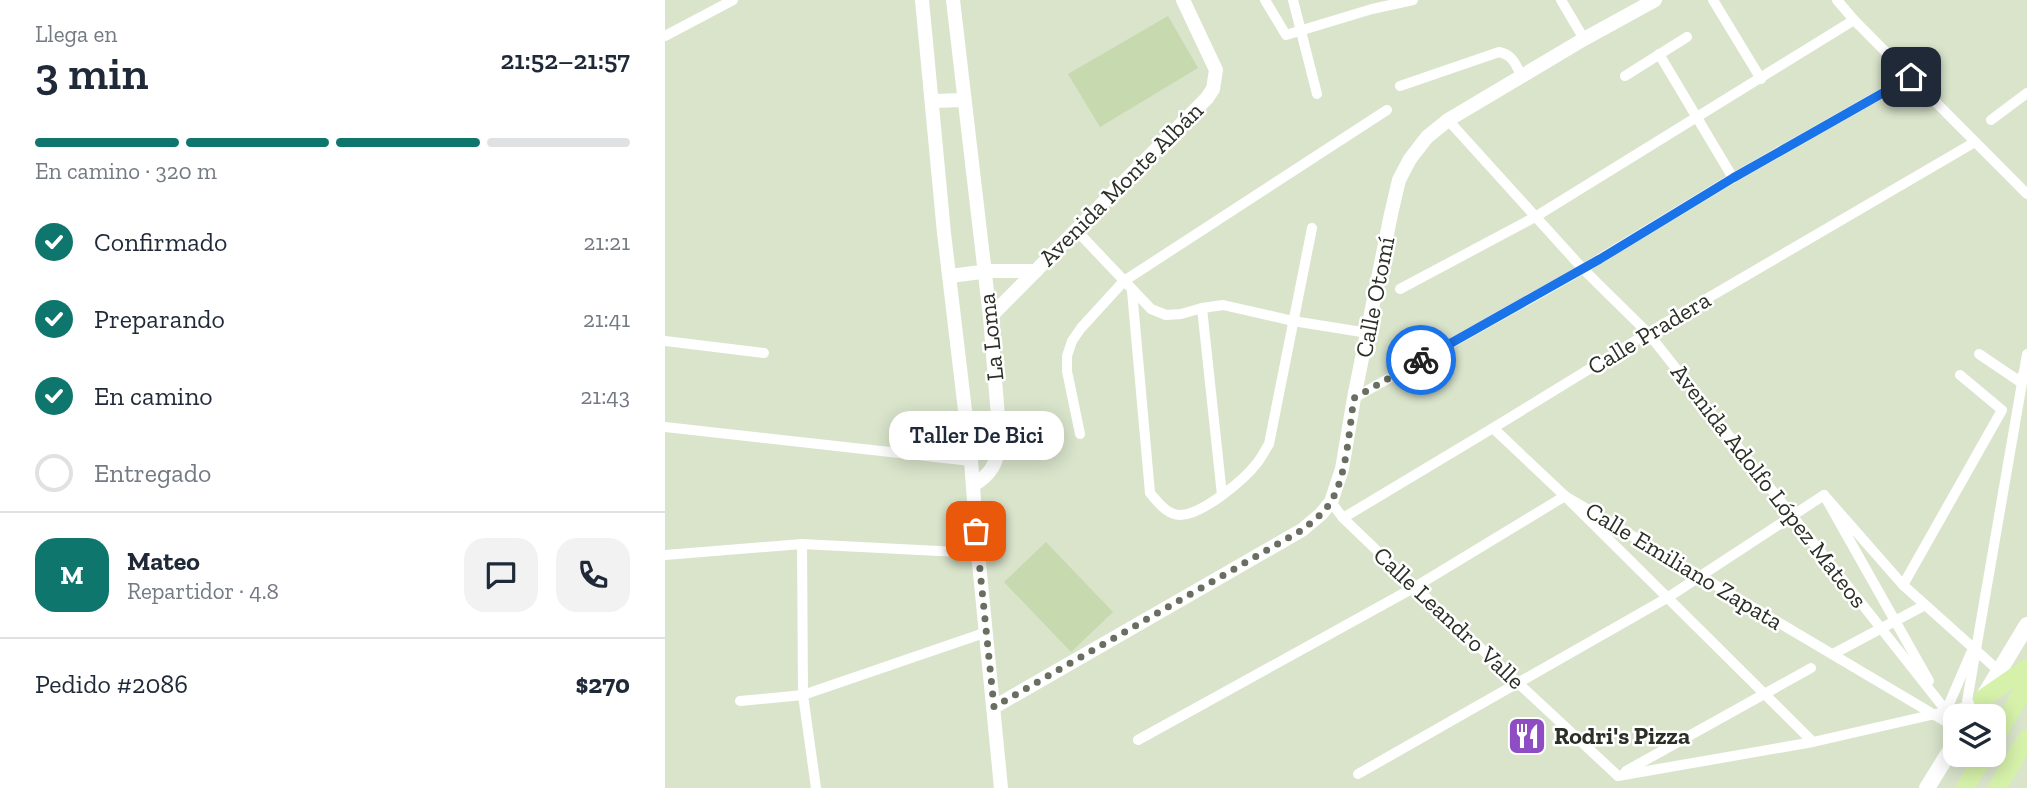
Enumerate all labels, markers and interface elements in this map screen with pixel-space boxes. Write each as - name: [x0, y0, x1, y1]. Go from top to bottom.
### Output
- text: Llega en: [35, 20, 117, 48]
- text: 21:52–21:57: [500, 44, 630, 76]
- text: 3 min: [35, 46, 148, 101]
- pin: [1881, 47, 1941, 107]
- icon: home: [1892, 58, 1930, 96]
- street label: Avenida Monte Albán: [1033, 95, 1209, 272]
- text: En camino · 320 m: [35, 157, 217, 185]
- icon: check: [35, 223, 73, 261]
- text: Confirmado: [94, 226, 227, 258]
- text: 21:21: [583, 228, 630, 256]
- street label: Calle Otomí: [1349, 234, 1401, 360]
- street label: Calle Pradera: [1582, 284, 1716, 381]
- street label: La Loma: [971, 291, 1010, 382]
- icon: check: [35, 300, 73, 338]
- text: Preparando: [94, 303, 225, 335]
- text: 21:41: [583, 305, 630, 333]
- courier: [1386, 325, 1456, 395]
- icon: bike: [1402, 341, 1440, 379]
- street label: Avenida Adolfo López Mateos: [1665, 358, 1874, 614]
- icon: check: [35, 377, 73, 415]
- text: En camino: [94, 380, 213, 412]
- text: 21:43: [581, 382, 630, 410]
- callout: Taller De Bici: [889, 412, 1063, 461]
- text: Taller De Bici: [910, 421, 1043, 449]
- text: Entregado: [94, 457, 211, 489]
- street label: Calle Emiliano Zapata: [1580, 495, 1789, 636]
- pin: [946, 501, 1006, 561]
- icon: bag: [957, 512, 995, 550]
- button: chat: [464, 538, 538, 612]
- button: phone: [556, 538, 630, 612]
- street label: Calle Leandro Valle: [1368, 540, 1531, 695]
- text: Mateo: [127, 545, 200, 577]
- text: M: [60, 559, 84, 591]
- text: Repartidor · 4.8: [127, 577, 279, 605]
- text: Pedido #2086: [35, 668, 188, 700]
- text: $270: [575, 668, 630, 700]
- map controls: [1943, 704, 2006, 767]
- button: layers: [1943, 704, 2006, 767]
- restaurant icon: Rodri's Pizza: [1506, 715, 1548, 757]
- place label: Rodri's Pizza: [1554, 721, 1690, 750]

